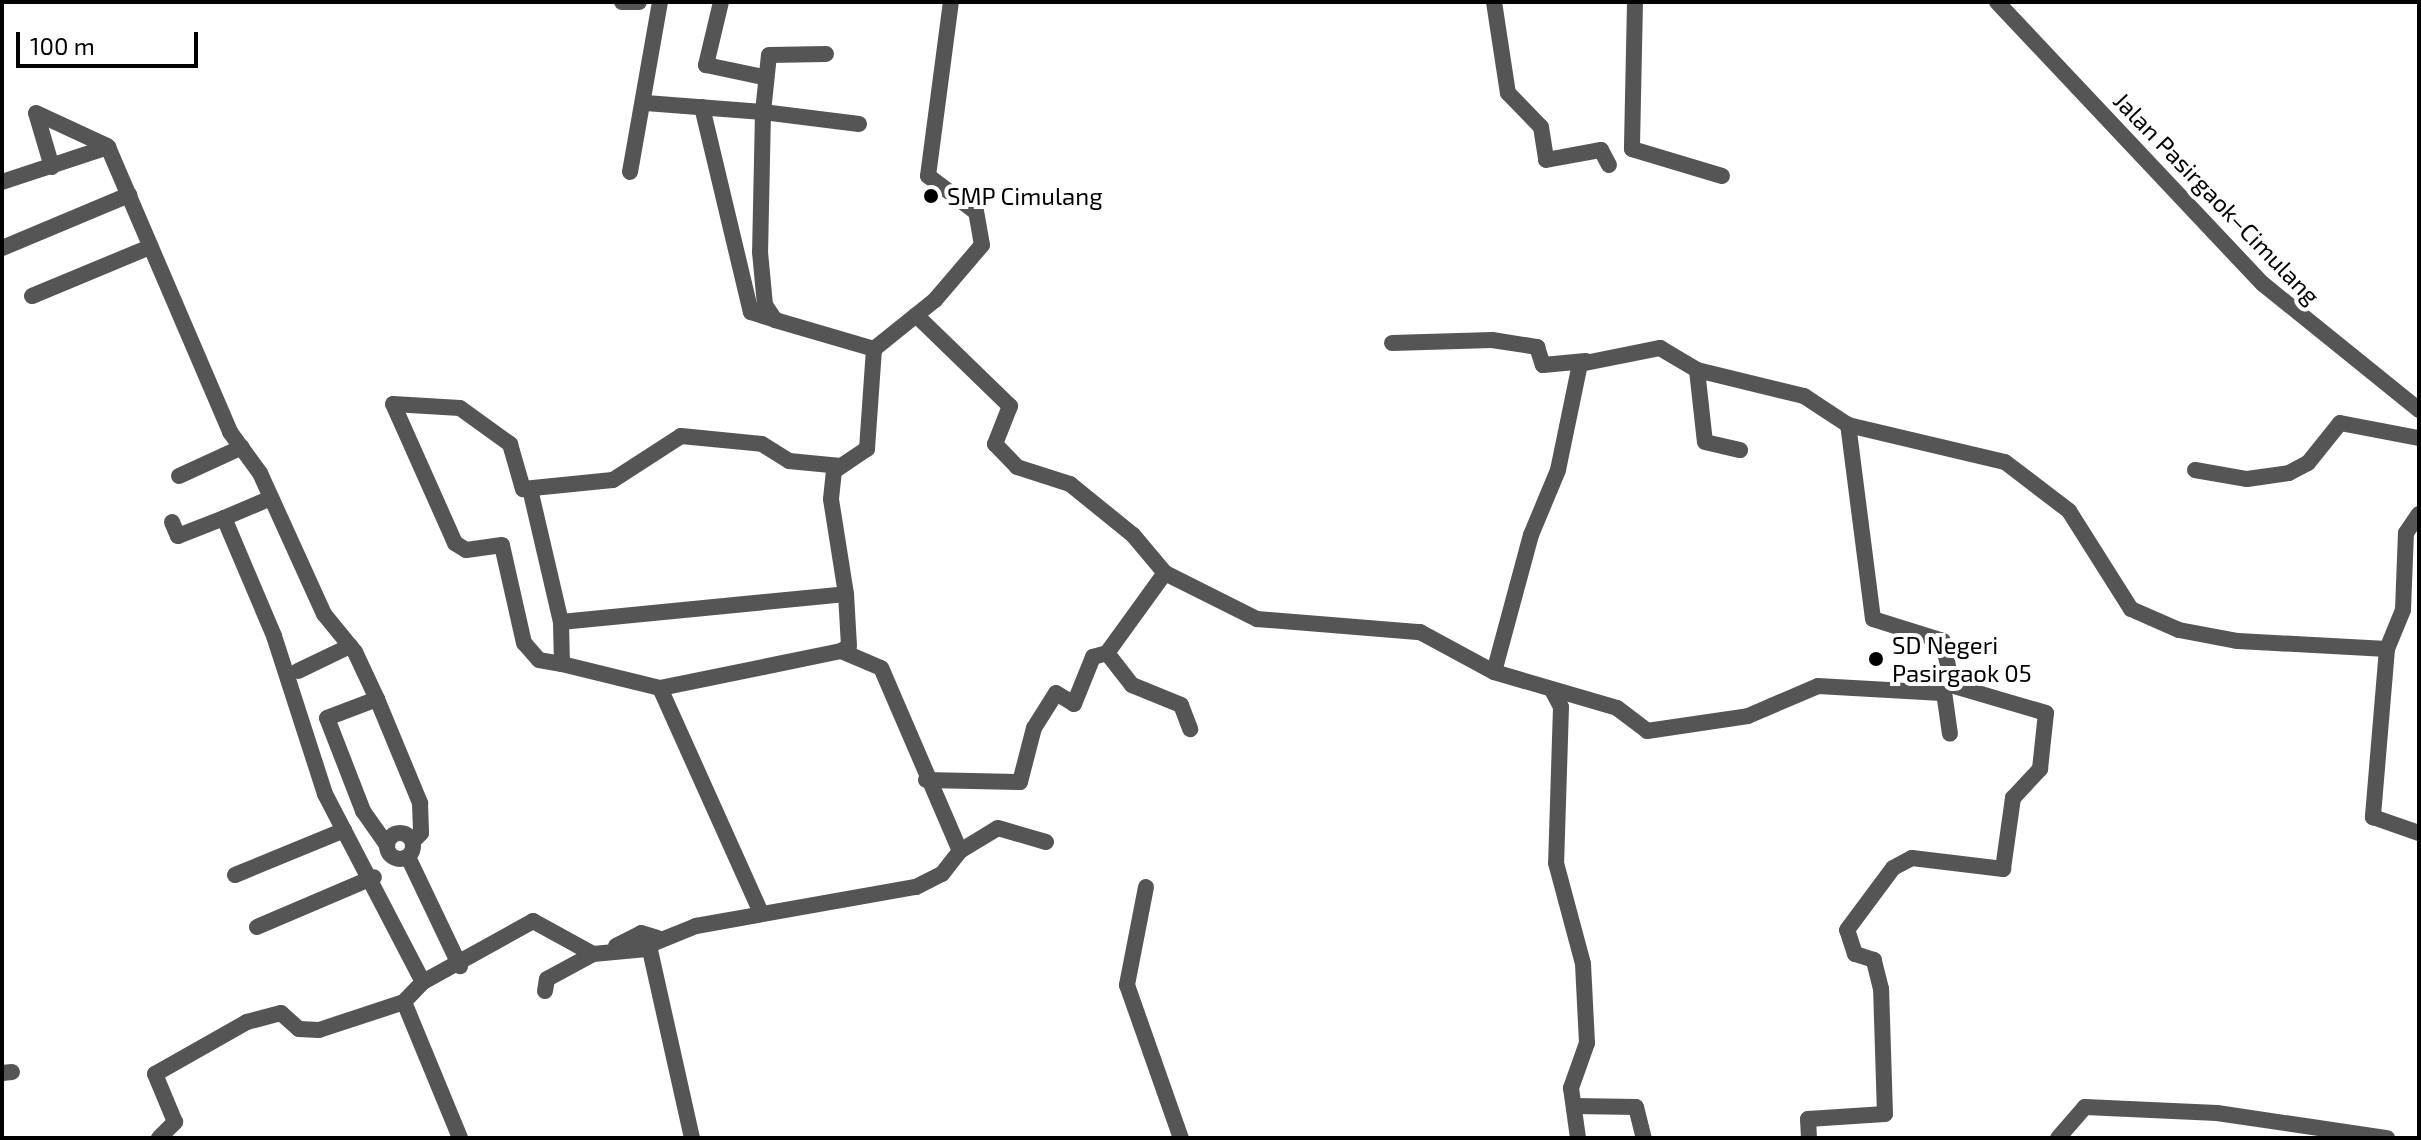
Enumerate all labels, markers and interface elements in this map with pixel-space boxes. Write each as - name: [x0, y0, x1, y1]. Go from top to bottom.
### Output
- scale bar: [20, 16, 202, 66]
- text: 100 m: [30, 31, 95, 60]
- street label: Jalan Pasirgaok–Cimulang: [2108, 86, 2326, 310]
- place label: SMP Cimulang: [947, 182, 1103, 210]
- marker: SMP Cimulang: [922, 187, 940, 205]
- place label: SD Negeri Pasirgaok 05: [1892, 631, 2032, 687]
- marker: SD Negeri Pasirgaok 05: [1867, 650, 1885, 668]

